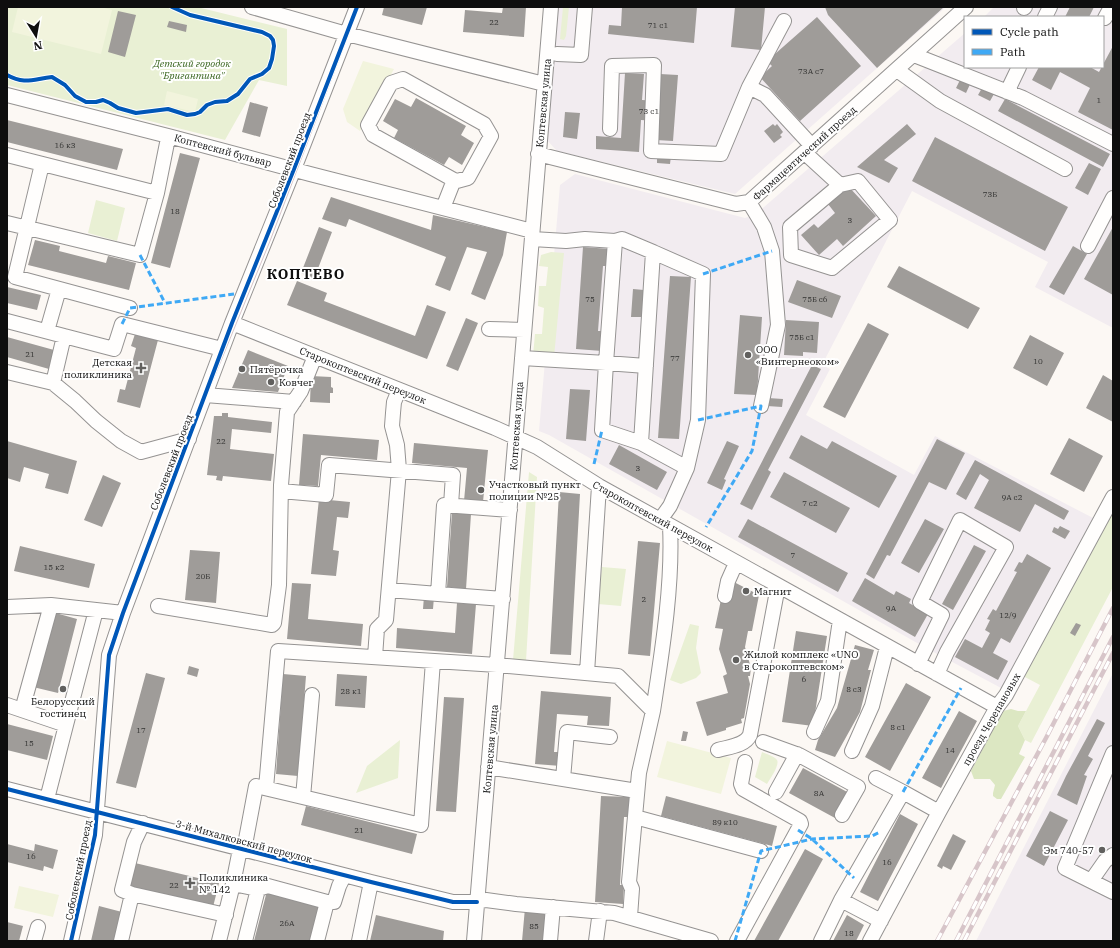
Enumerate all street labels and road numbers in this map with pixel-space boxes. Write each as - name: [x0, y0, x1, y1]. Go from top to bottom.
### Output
- street label: Коптевская улица: [533, 58, 554, 148]
- street label: Фармацевтический проезд: [750, 103, 859, 203]
- street label: Соболевский проезд: [265, 110, 314, 210]
- street label: Коптевский бульвар: [173, 131, 273, 170]
- street label: Старокоптевский переулок: [298, 344, 428, 407]
- street label: Коптевская улица: [507, 381, 526, 471]
- street label: Соболевский проезд: [147, 412, 196, 512]
- street label: Старокоптевский переулок: [590, 478, 715, 555]
- street label: проезд Черепановых: [960, 670, 1024, 768]
- street label: Коптевская улица: [480, 704, 501, 794]
- street label: 3-й Михалковский переулок: [174, 817, 314, 866]
- street label: Соболевский проезд: [62, 819, 95, 921]

